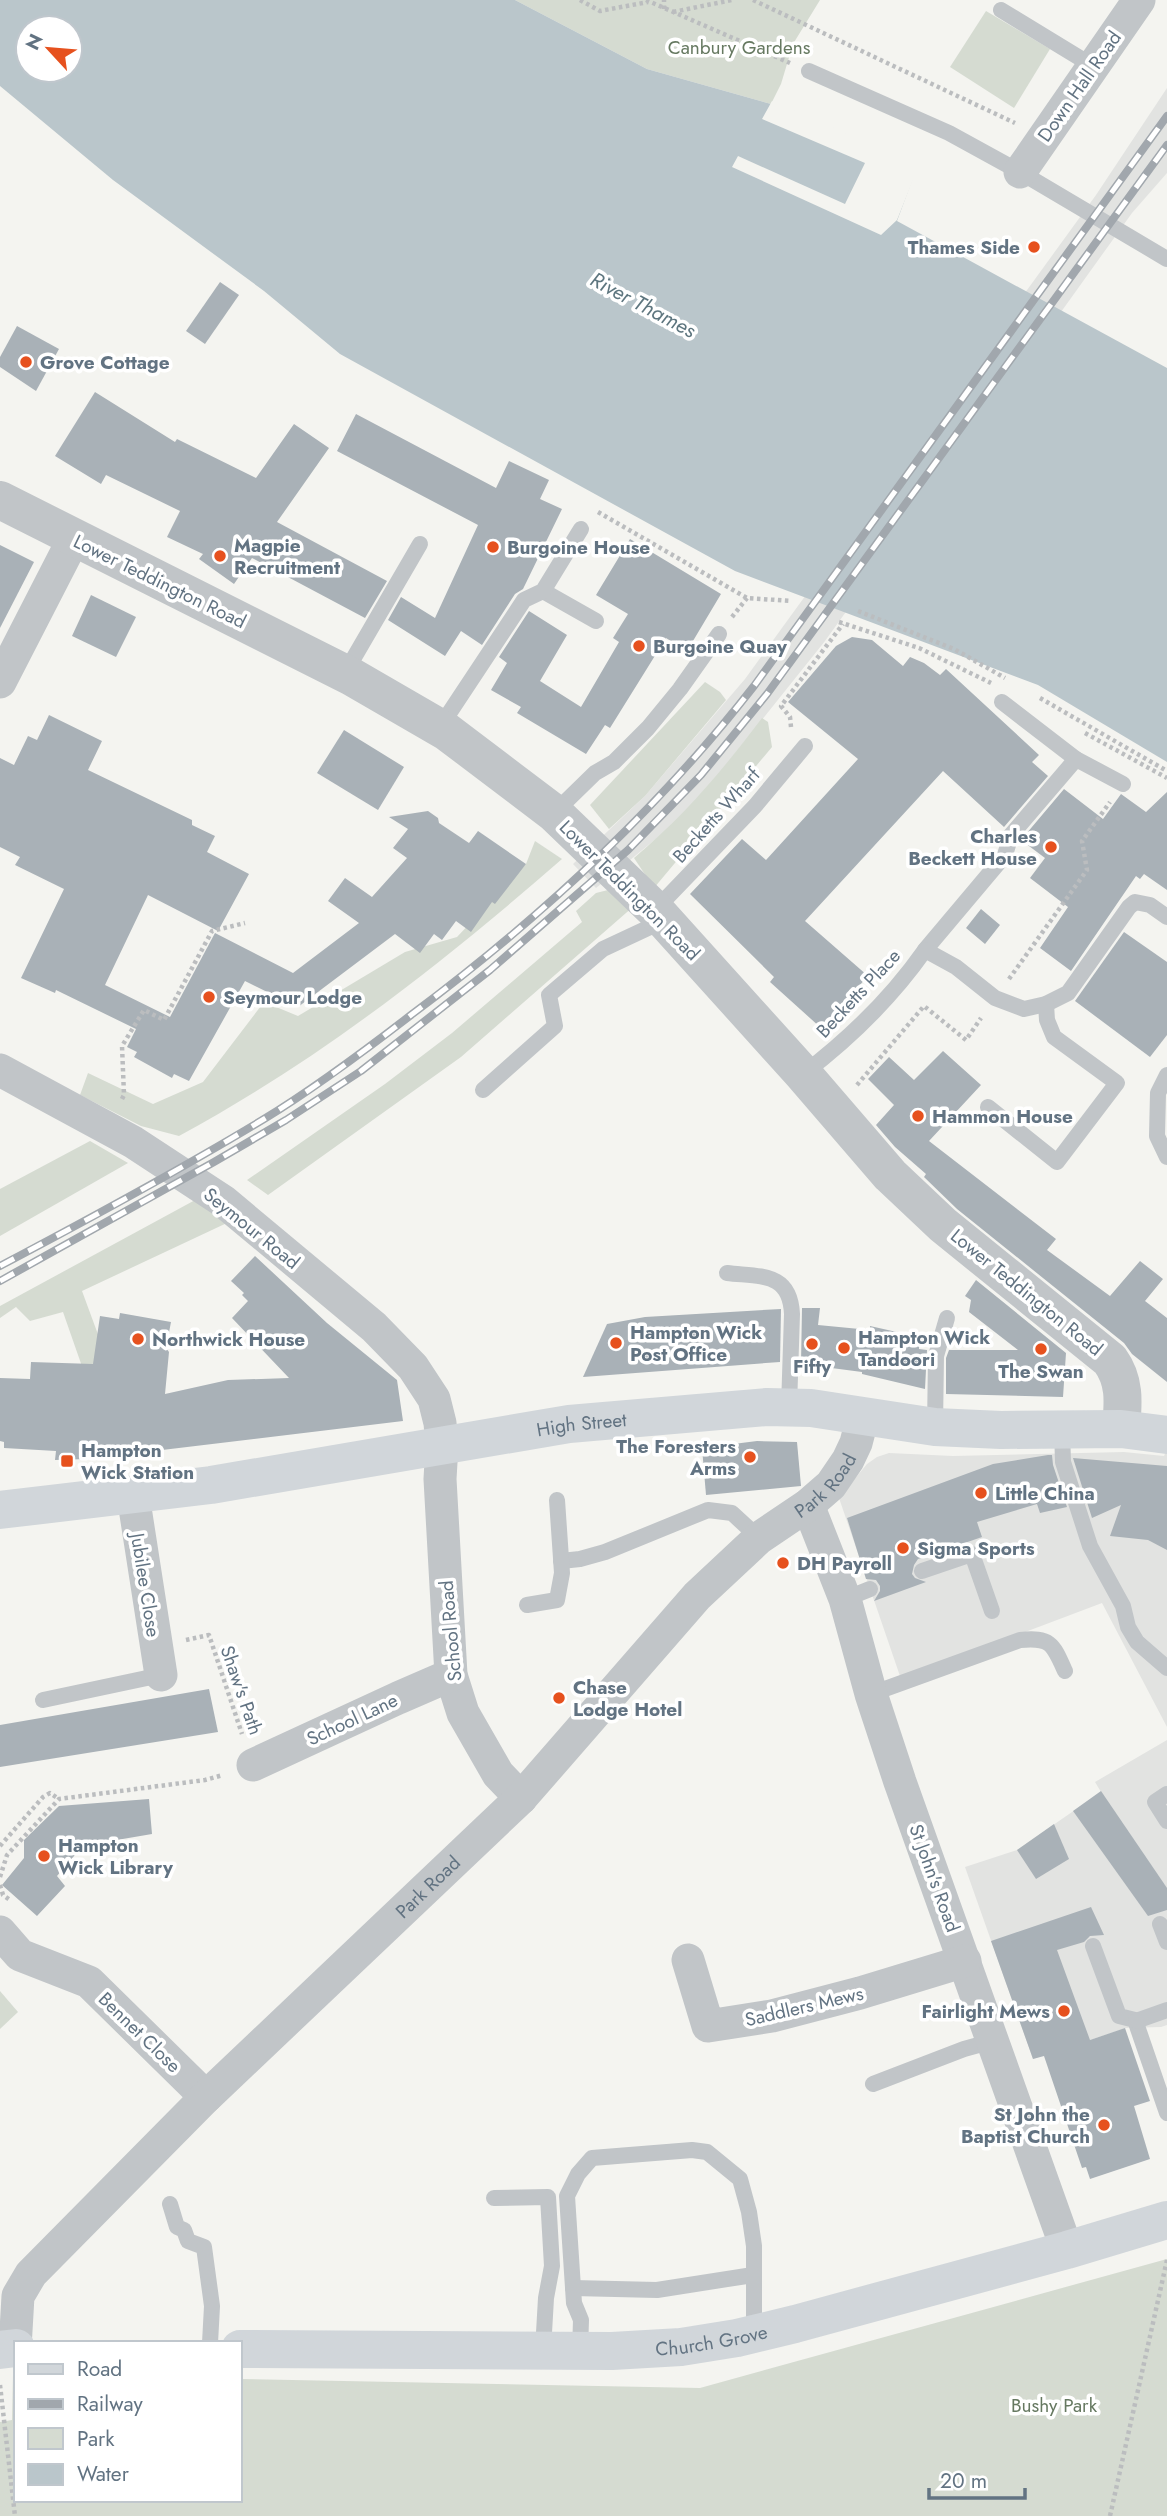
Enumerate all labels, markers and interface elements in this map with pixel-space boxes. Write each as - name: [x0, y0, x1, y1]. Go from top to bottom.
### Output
- north arrow: [14, 14, 84, 84]
- street label: Down Hall Road: [1031, 25, 1128, 147]
- text: N: [19, 29, 50, 54]
- park label: Canbury Gardens: [668, 34, 811, 61]
- place label: Thames Side: [908, 234, 1020, 261]
- marker: Thames Side: [1026, 239, 1042, 255]
- water label: River Thames: [585, 265, 702, 346]
- place label: Grove Cottage: [40, 349, 170, 376]
- marker: Grove Cottage: [18, 354, 34, 370]
- street label: Lower Teddington Road: [69, 528, 251, 635]
- place label: Magpie Recruitment: [234, 532, 340, 581]
- place label: Burgoine House: [507, 534, 650, 561]
- marker: Burgoine House: [485, 539, 501, 555]
- marker: Magpie Recruitment: [212, 548, 228, 564]
- place label: Burgoine Quay: [653, 633, 788, 660]
- marker: Burgoine Quay: [631, 638, 647, 654]
- street label: Becketts Wharf: [666, 761, 767, 869]
- street label: Lower Teddington Road: [553, 814, 706, 967]
- place label: Charles Beckett House: [908, 823, 1037, 872]
- marker: Charles Beckett House: [1043, 839, 1059, 855]
- street label: Becketts Place: [810, 943, 907, 1044]
- place label: Seymour Lodge: [223, 984, 362, 1011]
- marker: Seymour Lodge: [201, 989, 217, 1005]
- place label: Hammon House: [932, 1103, 1073, 1130]
- marker: Hammon House: [910, 1108, 926, 1124]
- street label: Seymour Road: [198, 1181, 306, 1276]
- street label: Lower Teddington Road: [945, 1222, 1109, 1362]
- place label: Hampton Wick Post Office: [630, 1319, 762, 1368]
- place label: Hampton Wick Tandoori: [858, 1324, 990, 1373]
- place label: Northwick House: [152, 1326, 305, 1353]
- marker: Northwick House: [130, 1331, 146, 1347]
- marker: Hampton Wick Post Office: [608, 1335, 624, 1351]
- marker: Fifty: [804, 1336, 820, 1352]
- marker: Hampton Wick Tandoori: [836, 1340, 852, 1356]
- marker: The Swan: [1033, 1341, 1049, 1357]
- place label: Fifty: [793, 1353, 832, 1380]
- place label: The Swan: [998, 1358, 1084, 1385]
- street label: High Street: [534, 1406, 628, 1443]
- place label: The Foresters Arms: [616, 1433, 736, 1482]
- place label: Hampton Wick Station: [81, 1437, 194, 1486]
- marker: The Foresters Arms: [742, 1449, 758, 1465]
- street label: Park Road: [789, 1449, 863, 1524]
- marker: Hampton Wick Station: [59, 1453, 75, 1469]
- place label: Little China: [995, 1480, 1095, 1507]
- marker: Little China: [973, 1485, 989, 1501]
- street label: Jubilee Close: [123, 1528, 167, 1639]
- place label: Sigma Sports: [917, 1535, 1035, 1562]
- marker: Sigma Sports: [895, 1540, 911, 1556]
- place label: DH Payroll: [797, 1550, 892, 1577]
- marker: DH Payroll: [775, 1555, 791, 1571]
- street label: School Road: [433, 1579, 468, 1683]
- street label: Shaw's Path: [214, 1642, 269, 1738]
- place label: Chase Lodge Hotel: [573, 1674, 682, 1723]
- street label: School Lane: [302, 1686, 402, 1752]
- marker: Chase Lodge Hotel: [551, 1690, 567, 1706]
- street label: St John's Road: [903, 1821, 967, 1936]
- place label: Hampton Wick Library: [58, 1832, 174, 1881]
- marker: Hampton Wick Library: [36, 1848, 52, 1864]
- street label: Park Road: [389, 1850, 466, 1925]
- street label: Saddlers Mews: [742, 1980, 866, 2033]
- street label: Bennet Close: [92, 1986, 187, 2079]
- place label: Fairlight Mews: [922, 1998, 1050, 2025]
- marker: Fairlight Mews: [1056, 2003, 1072, 2019]
- place label: St John the Baptist Church: [961, 2101, 1090, 2150]
- marker: St John the Baptist Church: [1096, 2117, 1112, 2133]
- street label: Church Grove: [655, 2318, 770, 2362]
- legend: [14, 2341, 242, 2502]
- text: Road: [77, 2354, 122, 2384]
- text: Railway: [77, 2389, 143, 2419]
- park label: Bushy Park: [1011, 2392, 1098, 2419]
- text: Park: [77, 2424, 115, 2454]
- scale bar: [929, 2456, 1025, 2500]
- text: Water: [77, 2459, 130, 2489]
- text: 20 m: [940, 2466, 987, 2496]

